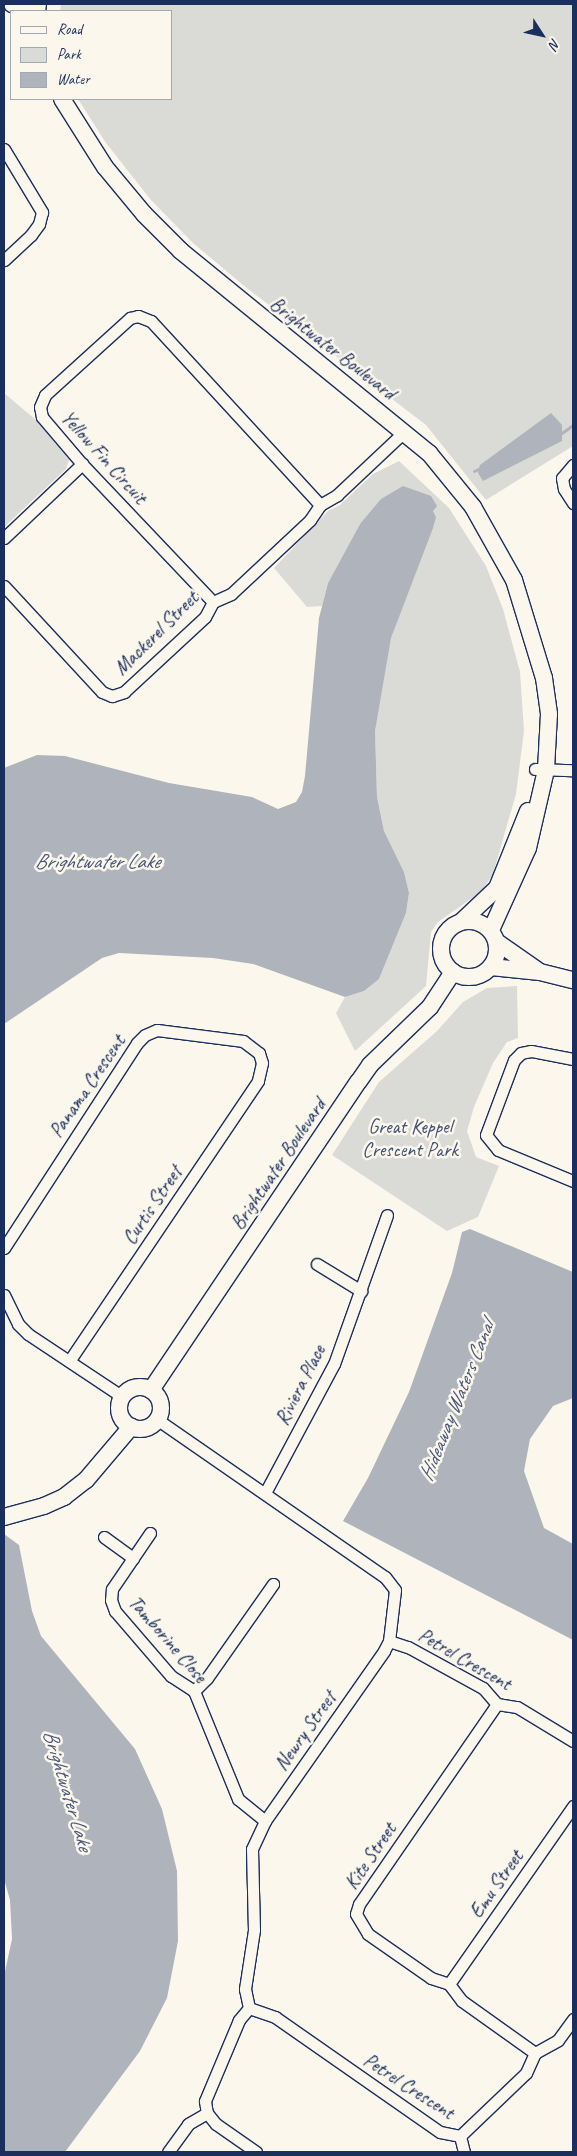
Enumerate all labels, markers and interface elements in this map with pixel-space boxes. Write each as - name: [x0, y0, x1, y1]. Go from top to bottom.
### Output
- legend: [10, 10, 172, 100]
- north arrow: [517, 10, 567, 60]
- text: Road: [57, 20, 82, 39]
- text: N: [545, 35, 564, 52]
- text: Park: [57, 45, 81, 64]
- text: Water: [57, 70, 90, 89]
- street label: Brightwater Boulevard: [265, 291, 401, 405]
- street label: Yellow Fin Circuit: [56, 406, 152, 508]
- street label: Mackerel Street: [109, 586, 203, 680]
- water label: Brightwater Lake: [35, 848, 159, 874]
- street label: Panama Crescent: [44, 1030, 130, 1142]
- street label: Brightwater Boulevard: [225, 1094, 331, 1234]
- park label: Great Keppel Crescent Park: [362, 1114, 458, 1161]
- street label: Curtis Street: [117, 1161, 187, 1249]
- water label: Hideaway Waters Canal: [412, 1317, 500, 1485]
- street label: Riviera Place: [269, 1341, 331, 1429]
- street label: Tamborine Close: [124, 1591, 212, 1687]
- street label: Petrel Crescent: [414, 1623, 516, 1695]
- street label: Newry Street: [269, 1687, 341, 1775]
- water label: Brightwater Lake: [38, 1727, 98, 1853]
- street label: Kite Street: [339, 1818, 401, 1894]
- street label: Emu Street: [464, 1845, 528, 1923]
- street label: Petrel Crescent: [359, 2048, 459, 2124]

